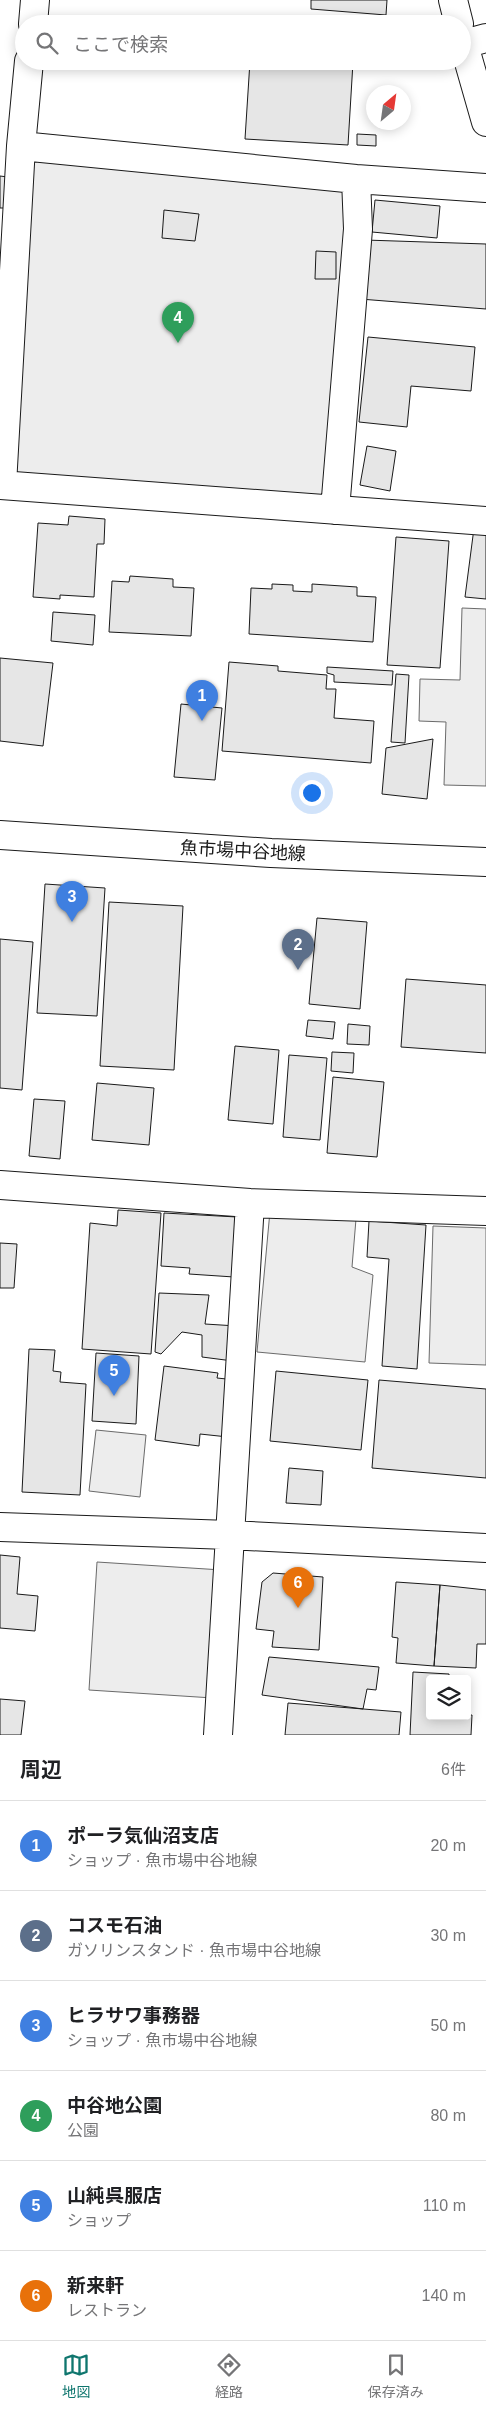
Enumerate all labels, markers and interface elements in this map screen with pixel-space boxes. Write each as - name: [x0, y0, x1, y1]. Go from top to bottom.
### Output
- search box: [15, 15, 471, 70]
- icon: search: [33, 29, 61, 57]
- text: ここで検索: [73, 34, 168, 55]
- north arrow: [366, 85, 411, 130]
- pin: 4: [162, 302, 194, 343]
- pin: 1: [186, 680, 218, 721]
- your location: [299, 780, 325, 806]
- street label: 魚市場中谷地線: [180, 838, 306, 864]
- pin: 3: [56, 881, 88, 922]
- pin: 2: [282, 929, 314, 970]
- pin: 5: [98, 1355, 130, 1396]
- pin: 6: [282, 1567, 314, 1608]
- map controls: [426, 1675, 471, 1720]
- button: layers: [426, 1675, 471, 1720]
- text: 周辺: [20, 1758, 62, 1781]
- text: 6件: [441, 1761, 466, 1778]
- text: ポーラ気仙沼支店: [67, 1825, 219, 1846]
- text: 1: [32, 1837, 40, 1854]
- text: 20 m: [430, 1837, 466, 1854]
- text: ショップ · 魚市場中谷地線: [67, 1852, 257, 1869]
- text: コスモ石油: [67, 1915, 162, 1936]
- text: 2: [32, 1927, 40, 1944]
- text: 30 m: [430, 1927, 466, 1944]
- text: ガソリンスタンド · 魚市場中谷地線: [67, 1942, 321, 1959]
- text: ヒラサワ事務器: [67, 2005, 200, 2026]
- text: 3: [32, 2017, 40, 2034]
- text: 50 m: [430, 2017, 466, 2034]
- text: ショップ · 魚市場中谷地線: [67, 2032, 257, 2049]
- text: 中谷地公園: [67, 2095, 162, 2116]
- text: 4: [32, 2107, 40, 2124]
- text: 80 m: [430, 2107, 466, 2124]
- text: 公園: [67, 2122, 99, 2139]
- text: 山純呉服店: [67, 2185, 162, 2206]
- text: 5: [32, 2197, 40, 2214]
- text: 110 m: [423, 2197, 466, 2214]
- text: ショップ: [67, 2212, 131, 2229]
- text: 新来軒: [67, 2275, 124, 2296]
- text: 6: [32, 2287, 40, 2304]
- text: 140 m: [422, 2287, 466, 2304]
- text: レストラン: [67, 2302, 147, 2319]
- tab: 地図: [62, 2351, 90, 2401]
- tab: 経路: [215, 2351, 243, 2401]
- tab: 保存済み: [368, 2351, 424, 2401]

